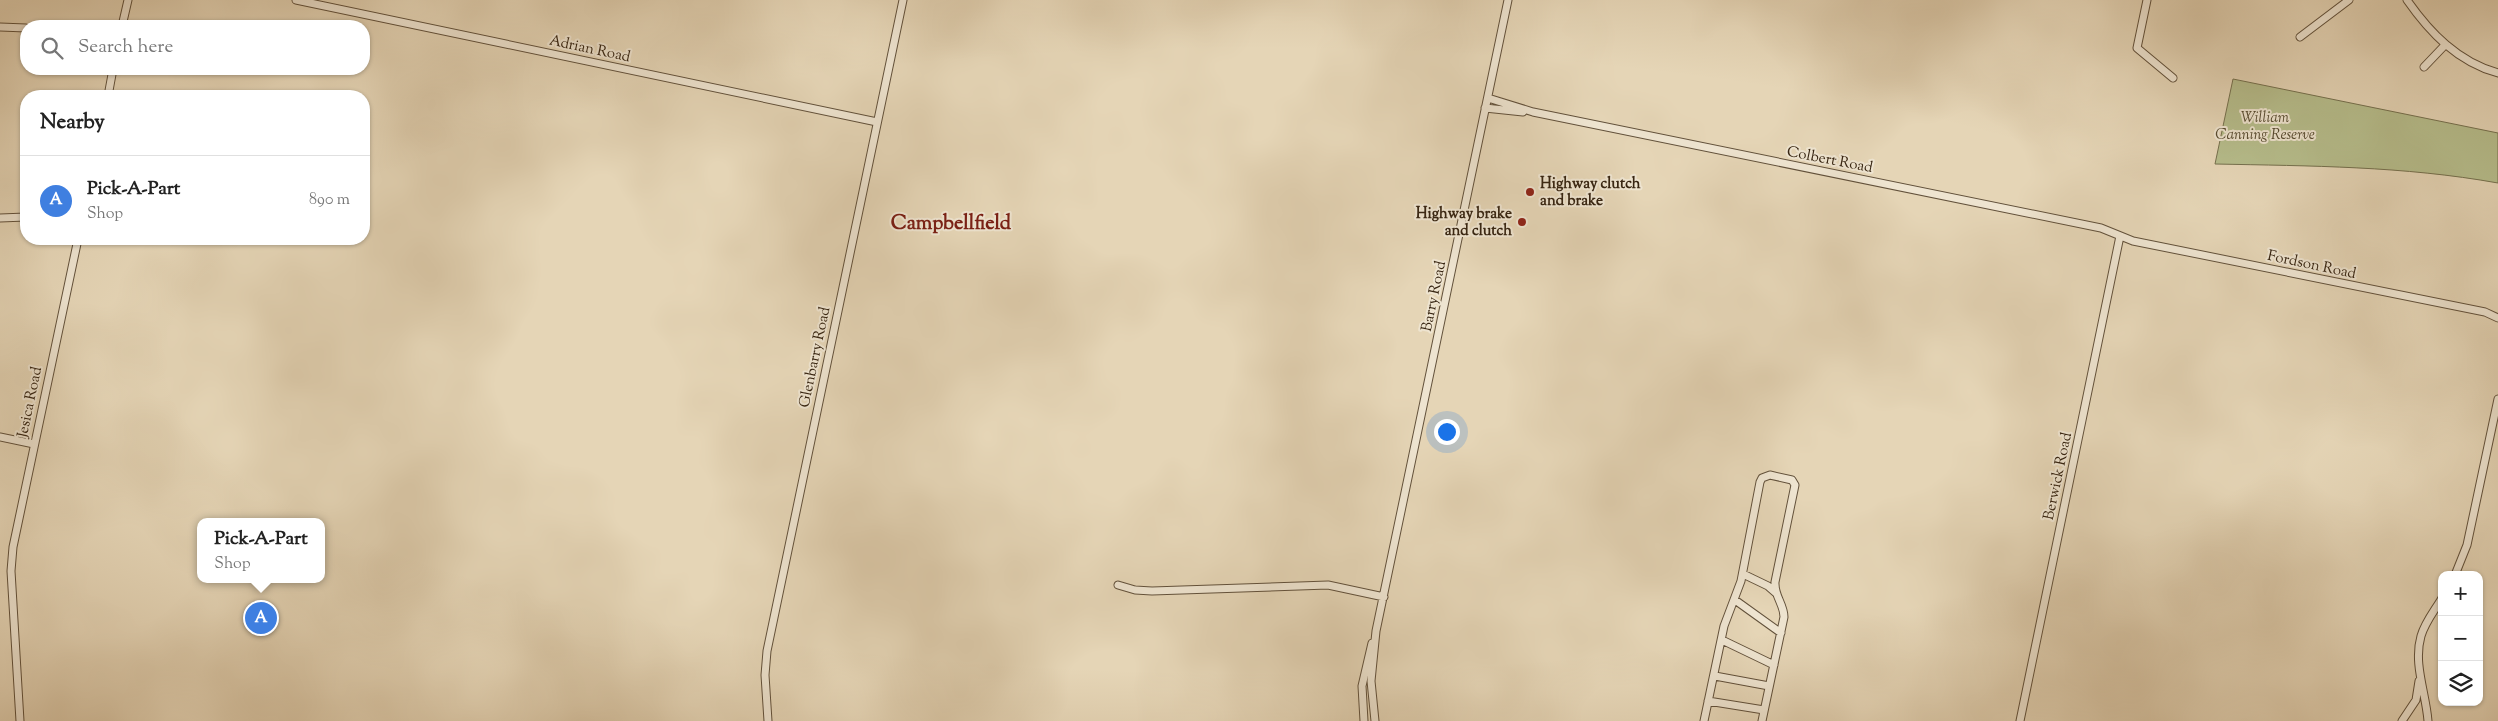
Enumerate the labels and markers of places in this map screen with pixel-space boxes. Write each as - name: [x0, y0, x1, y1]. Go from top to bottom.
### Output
- place label: Highway clutch and brake: [1540, 174, 1641, 212]
- marker: Highway clutch and brake: [1524, 186, 1536, 198]
- place label: Highway brake and clutch: [1416, 204, 1512, 242]
- marker: Highway brake and clutch: [1516, 216, 1528, 228]
- pin: A: [245, 599, 277, 637]

